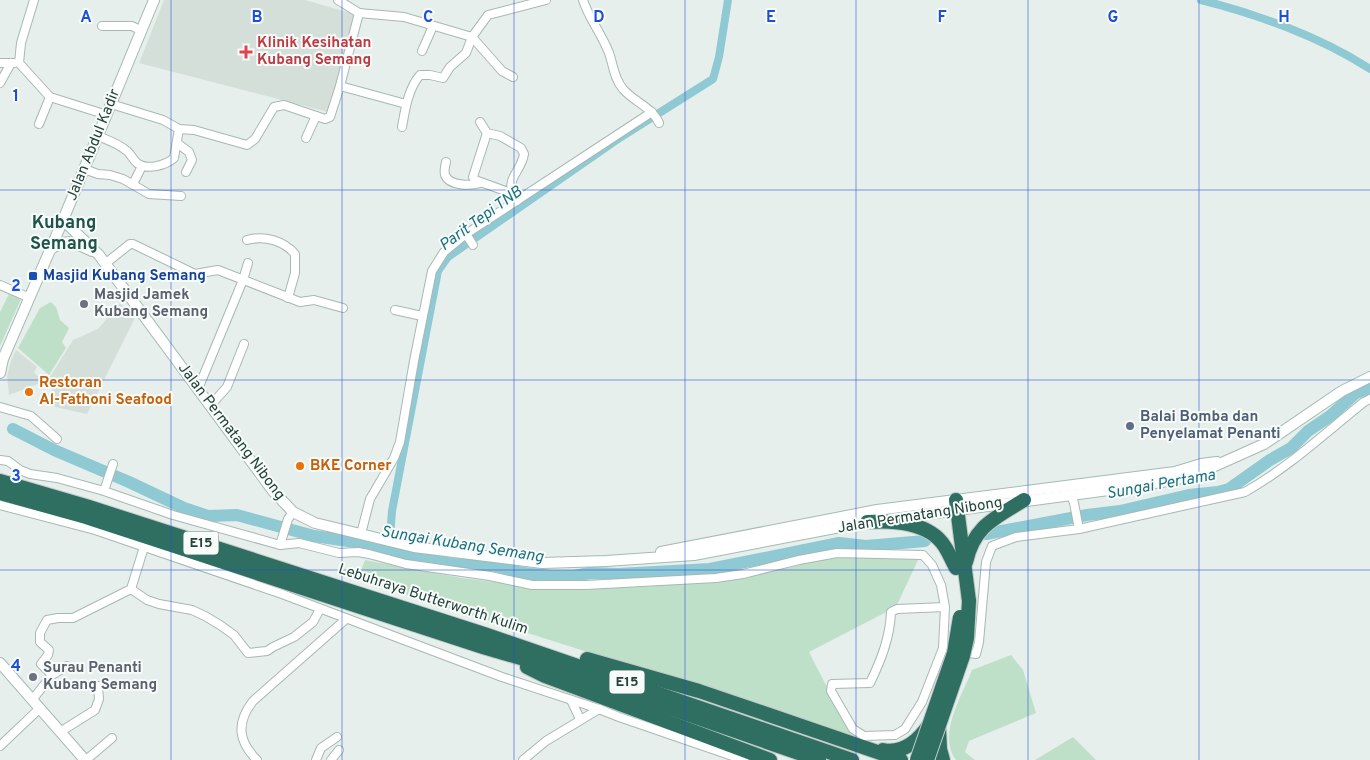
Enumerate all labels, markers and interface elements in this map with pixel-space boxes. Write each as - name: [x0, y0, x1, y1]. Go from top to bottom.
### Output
- text: A: [80, 8, 92, 28]
- text: B: [251, 8, 263, 28]
- text: C: [423, 8, 433, 28]
- text: D: [593, 8, 605, 28]
- text: E: [766, 8, 776, 28]
- text: F: [937, 8, 947, 28]
- text: G: [1108, 8, 1118, 28]
- text: H: [1278, 8, 1290, 28]
- place label: Klinik Kesihatan Kubang Semang: [257, 34, 372, 70]
- marker: Klinik Kesihatan Kubang Semang: [239, 45, 253, 59]
- street label: Jalan Abdul Kadir: [63, 86, 125, 204]
- text: 1: [13, 87, 19, 107]
- water label: Parit Tepi TNB: [436, 182, 527, 256]
- district label: Kubang Semang: [30, 212, 98, 256]
- place label: Masjid Kubang Semang: [43, 267, 206, 286]
- marker: Masjid Kubang Semang: [27, 270, 39, 282]
- text: 2: [11, 277, 21, 297]
- place label: Masjid Jamek Kubang Semang: [94, 286, 208, 322]
- marker: Masjid Jamek Kubang Semang: [78, 298, 90, 310]
- street label: Jalan Permatang Nibong: [173, 360, 289, 504]
- place label: Restoran Al-Fathoni Seafood: [39, 374, 172, 410]
- marker: Restoran Al-Fathoni Seafood: [23, 386, 35, 398]
- place label: Balai Bomba dan Penyelamat Penanti: [1140, 408, 1281, 444]
- marker: Balai Bomba dan Penyelamat Penanti: [1124, 420, 1136, 432]
- place label: BKE Corner: [310, 457, 392, 476]
- marker: BKE Corner: [294, 460, 306, 472]
- water label: Sungai Pertama: [1105, 465, 1218, 504]
- text: 3: [11, 467, 21, 487]
- street label: Jalan Permatang Nibong: [836, 494, 1004, 538]
- water label: Sungai Kubang Semang: [379, 522, 545, 568]
- road number: E15: [184, 532, 218, 554]
- street label: Lebuhraya Butterworth Kulim: [336, 560, 530, 640]
- text: 4: [11, 657, 21, 677]
- place label: Surau Penanti Kubang Semang: [43, 659, 157, 695]
- road number: E15: [610, 670, 644, 694]
- marker: Surau Penanti Kubang Semang: [27, 671, 39, 683]

